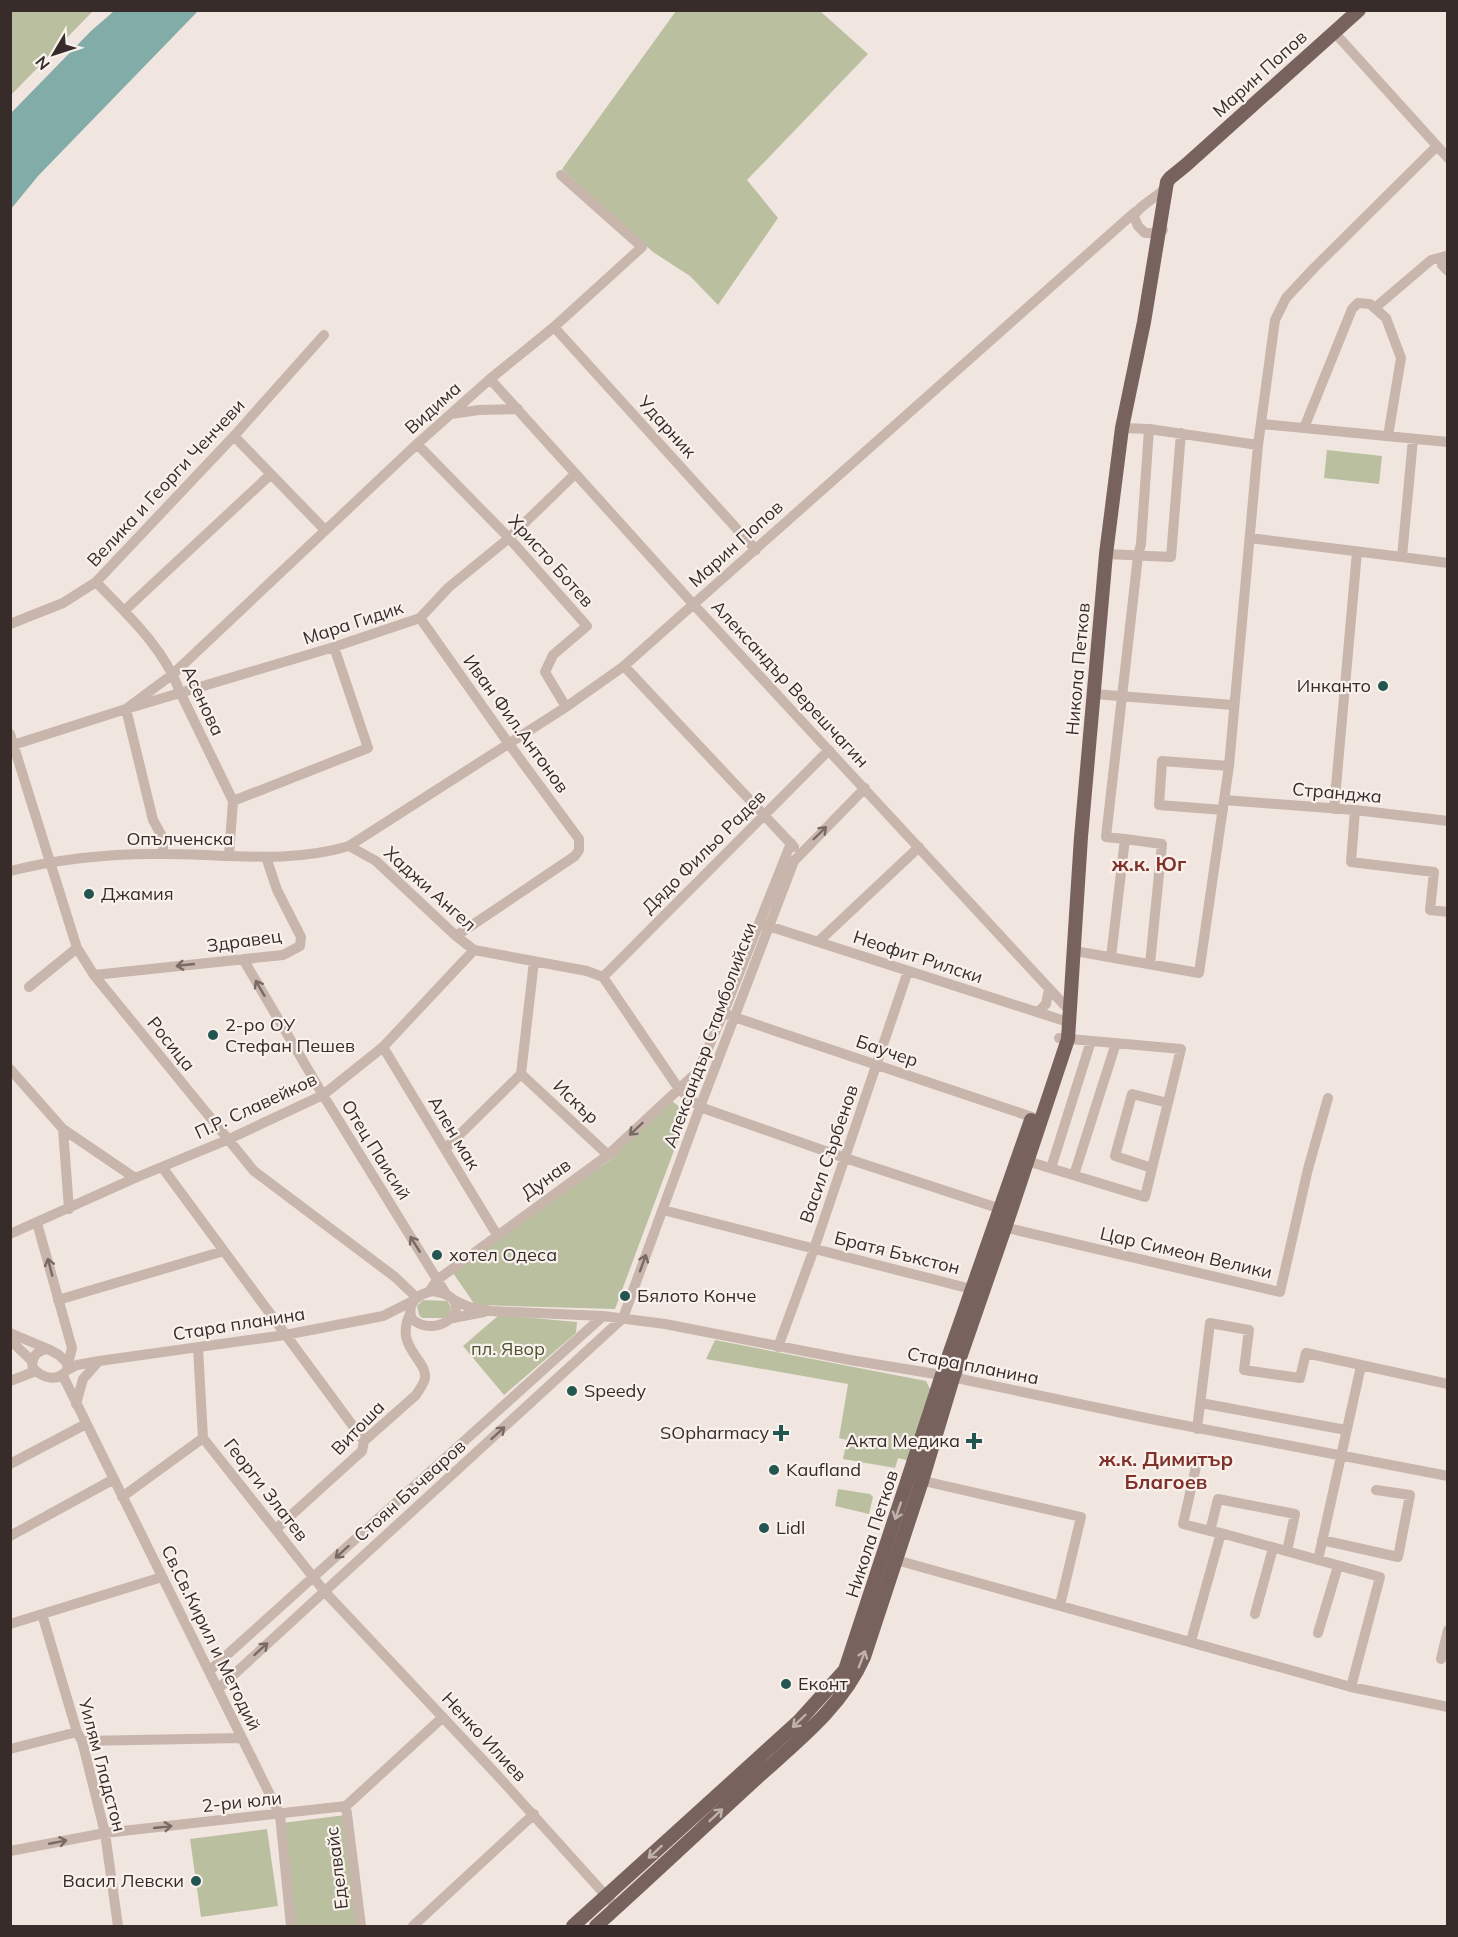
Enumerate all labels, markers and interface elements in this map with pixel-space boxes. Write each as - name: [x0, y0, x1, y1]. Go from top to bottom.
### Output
- north arrow: [24, 24, 84, 84]
- street label: Марин Попов: [1208, 25, 1312, 122]
- text: N: [31, 52, 54, 74]
- street label: Видима: [400, 376, 466, 439]
- street label: Ударник: [633, 390, 702, 463]
- street label: Велика и Георги Ченчеви: [82, 394, 249, 571]
- street label: Марин Попов: [684, 495, 788, 592]
- street label: Христо Ботев: [504, 510, 599, 612]
- street label: Мара Гидик: [300, 595, 406, 649]
- street label: Александър Верешчагин: [707, 595, 874, 772]
- street label: Никола Петков: [1060, 602, 1095, 736]
- street label: Иван Фил.Антонов: [459, 650, 574, 797]
- street label: Асенова: [177, 662, 230, 739]
- place label: Инканто: [1297, 674, 1371, 697]
- marker: Инканто: [1376, 679, 1390, 693]
- street label: Странджа: [1291, 777, 1383, 808]
- street label: Дядо Фильо Радев: [637, 785, 770, 918]
- one-way arrow: [812, 825, 827, 840]
- street label: Опълченска: [126, 827, 234, 850]
- street label: Хаджи Ангел: [379, 841, 481, 936]
- district label: ж.к. Юг: [1111, 851, 1186, 876]
- place label: Джамия: [101, 882, 174, 905]
- marker: Джамия: [82, 887, 96, 901]
- street label: Александър Стамболийски: [658, 919, 761, 1151]
- street label: Здравец: [205, 924, 283, 957]
- street label: Неофит Рилски: [850, 925, 986, 988]
- one-way arrow: [176, 960, 196, 971]
- one-way arrow: [254, 980, 266, 997]
- street label: Росица: [142, 1012, 200, 1076]
- place label: 2-ро ОУ Стефан Пешев: [225, 1013, 355, 1057]
- marker: 2-ро ОУ Стефан Пешев: [206, 1028, 220, 1042]
- street label: Баучер: [853, 1029, 921, 1072]
- street label: П.Р. Славейков: [191, 1067, 321, 1144]
- street label: Искър: [549, 1075, 604, 1129]
- street label: Васил Сърбенов: [794, 1082, 863, 1226]
- street label: Ален мак: [423, 1092, 486, 1174]
- street label: Отец Паисий: [337, 1095, 416, 1204]
- one-way arrow: [629, 1122, 644, 1136]
- street label: Дунав: [516, 1153, 575, 1204]
- street label: Цар Симеон Велики: [1098, 1222, 1274, 1284]
- street label: Братя Бъкстон: [832, 1226, 962, 1279]
- one-way arrow: [409, 1236, 421, 1253]
- place label: хотел Одеса: [449, 1243, 557, 1266]
- marker: хотел Одеса: [430, 1248, 444, 1262]
- one-way arrow: [639, 1254, 650, 1273]
- one-way arrow: [43, 1258, 55, 1277]
- place label: Бялото Конче: [637, 1284, 756, 1307]
- marker: Бялото Конче: [618, 1289, 632, 1303]
- street label: Стара планина: [171, 1302, 307, 1345]
- park label: пл. Явор: [471, 1337, 545, 1360]
- street label: Стара планина: [905, 1341, 1041, 1390]
- place label: Speedy: [584, 1379, 646, 1402]
- marker: Speedy: [565, 1384, 579, 1398]
- street label: Витоша: [326, 1395, 389, 1460]
- place label: SOpharmacy: [660, 1421, 769, 1444]
- one-way arrow: [491, 1426, 506, 1440]
- marker: SOpharmacy: [774, 1426, 788, 1440]
- place label: Акта Медика: [845, 1429, 960, 1452]
- marker: Акта Медика: [965, 1432, 983, 1450]
- street label: Георги Златев: [219, 1434, 314, 1546]
- street label: Стоян Бъчваров: [349, 1434, 470, 1547]
- district label: ж.к. Димитър Благоев: [1098, 1446, 1233, 1494]
- place label: Kaufland: [786, 1458, 861, 1481]
- marker: Kaufland: [767, 1463, 781, 1477]
- street label: Никола Петков: [840, 1467, 903, 1601]
- one-way arrow: [892, 1501, 903, 1520]
- place label: Lidl: [776, 1516, 805, 1539]
- marker: Lidl: [757, 1521, 771, 1535]
- street label: Св.Св.Кирил и Методий: [156, 1541, 266, 1734]
- one-way arrow: [335, 1545, 350, 1559]
- one-way arrow: [254, 1642, 269, 1656]
- one-way arrow: [858, 1650, 869, 1669]
- place label: Еконт: [798, 1672, 848, 1695]
- marker: Еконт: [779, 1677, 793, 1691]
- street label: Ненко Илиев: [437, 1687, 532, 1786]
- street label: Уилям Гладстон: [73, 1695, 131, 1834]
- one-way arrow: [791, 1714, 806, 1728]
- street label: 2-ри юли: [201, 1786, 283, 1817]
- one-way arrow: [708, 1808, 723, 1822]
- one-way arrow: [153, 1821, 172, 1832]
- street label: Еделвайс: [320, 1826, 353, 1911]
- one-way arrow: [47, 1836, 67, 1847]
- one-way arrow: [648, 1845, 663, 1859]
- place label: Васил Левски: [63, 1869, 184, 1892]
- marker: Васил Левски: [189, 1874, 203, 1888]

